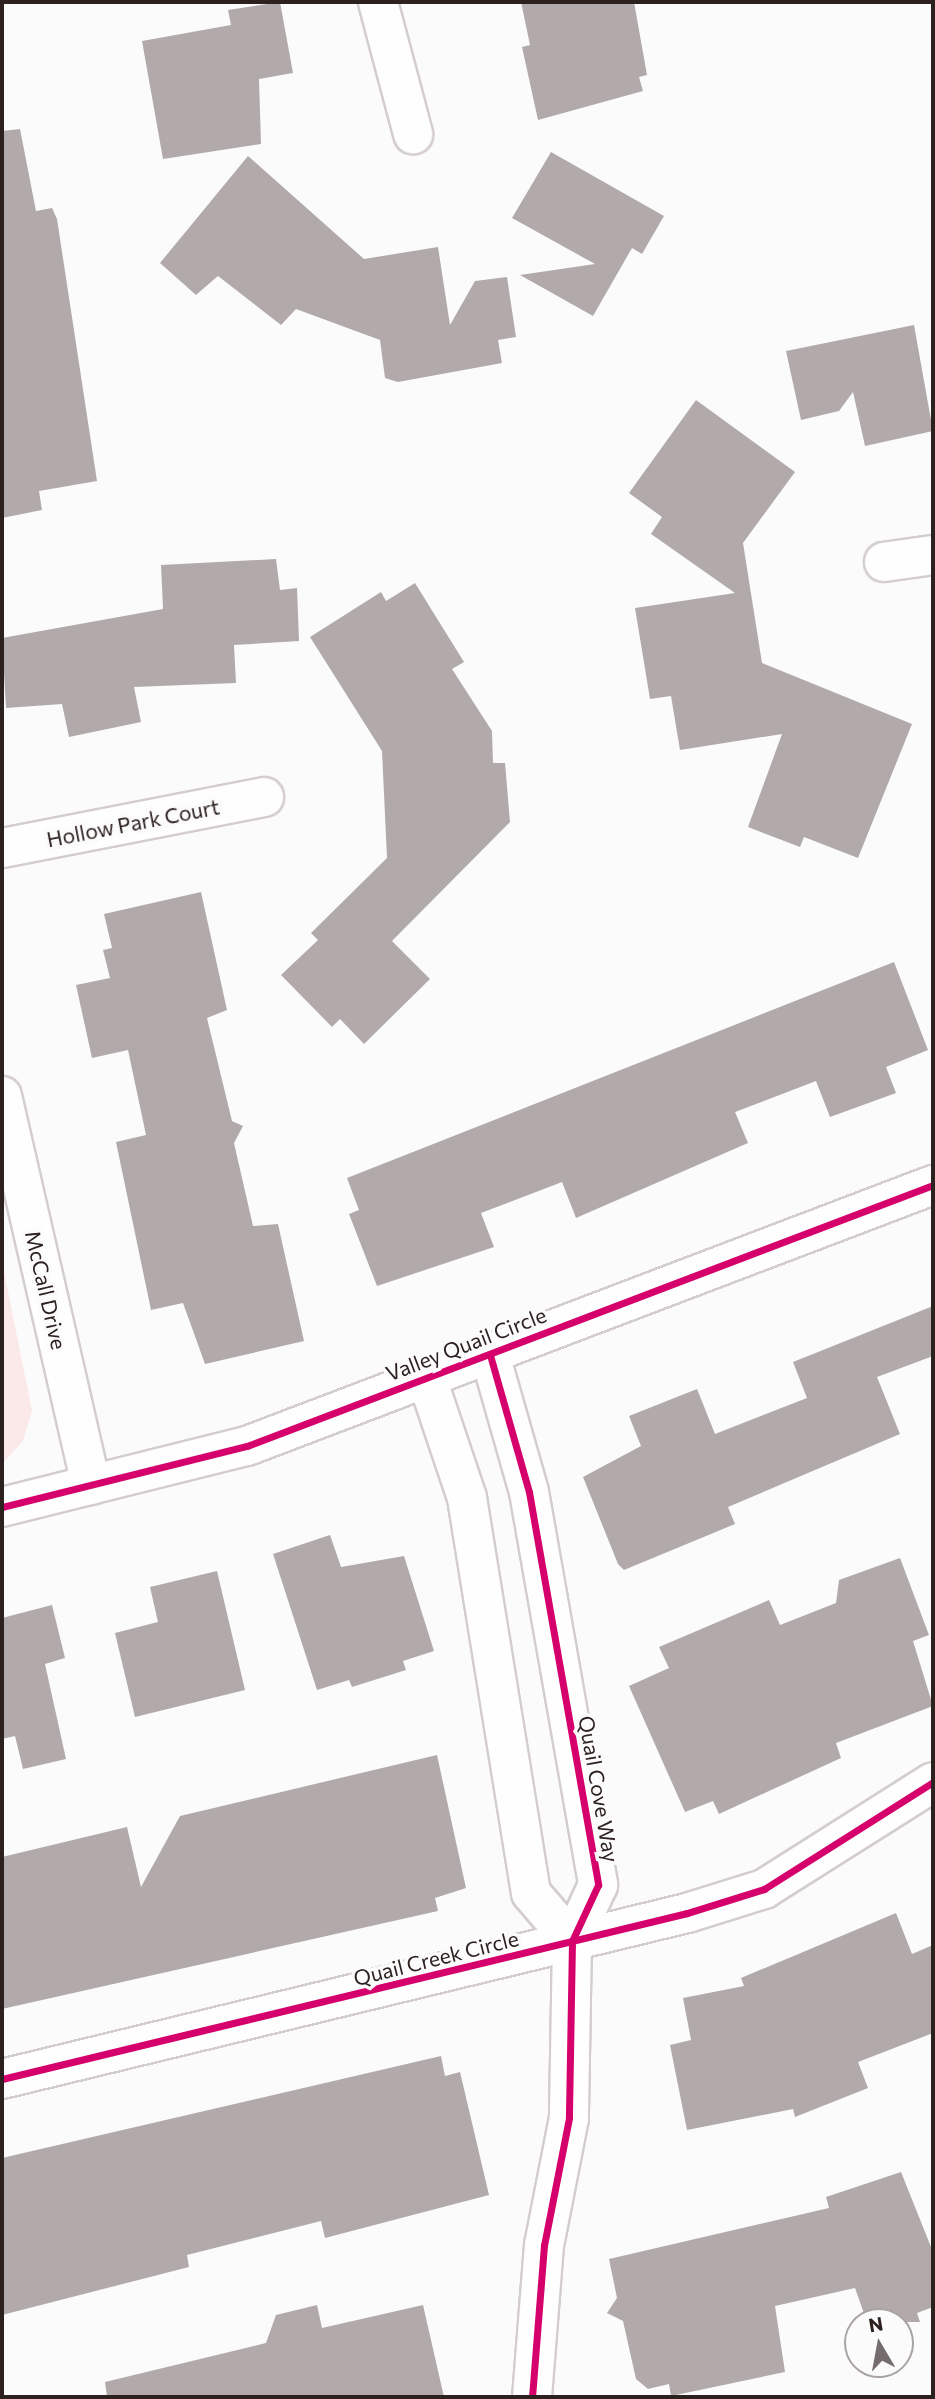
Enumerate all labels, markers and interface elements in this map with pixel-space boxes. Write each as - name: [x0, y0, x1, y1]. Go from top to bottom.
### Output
- street label: Hollow Park Court: [44, 794, 222, 852]
- street label: McCall Drive: [20, 1228, 72, 1352]
- street label: Valley Quail Circle: [382, 1302, 550, 1386]
- street label: Quail Cove Way: [574, 1714, 624, 1864]
- street label: Quail Creek Circle: [351, 1925, 521, 1991]
- north arrow: [844, 2308, 914, 2378]
- text: N: [867, 2311, 885, 2336]

